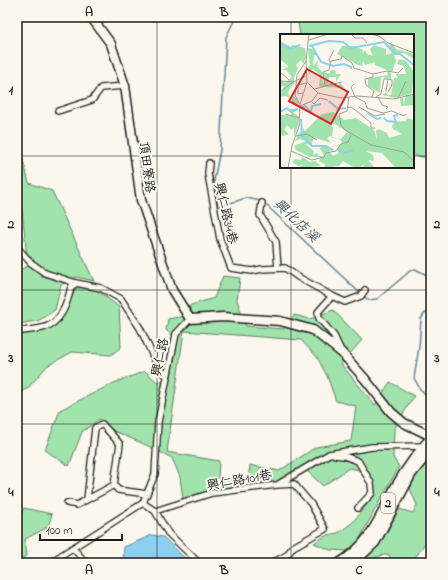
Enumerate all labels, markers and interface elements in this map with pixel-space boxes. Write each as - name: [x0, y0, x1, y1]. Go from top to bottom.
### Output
- text: A: [85, 3, 93, 22]
- text: B: [219, 3, 229, 22]
- text: C: [355, 3, 363, 22]
- inset map: [280, 34, 414, 168]
- text: 1: [9, 81, 14, 100]
- text: 1: [435, 81, 440, 100]
- street label: 頂田寮路: [133, 140, 160, 194]
- street label: 興仁路34巷: [209, 181, 242, 246]
- water label: 興化店溪: [268, 194, 324, 249]
- text: 2: [7, 215, 15, 234]
- text: 2: [433, 215, 441, 234]
- street label: 興仁路: [147, 336, 174, 378]
- text: 3: [7, 349, 14, 368]
- text: 3: [433, 349, 440, 368]
- street label: 興仁路101巷: [205, 465, 273, 496]
- text: 4: [7, 483, 14, 502]
- text: 4: [433, 483, 440, 502]
- road number: 2: [381, 493, 395, 513]
- scale bar: [40, 516, 122, 542]
- text: 100 m: [46, 522, 73, 540]
- text: A: [85, 561, 93, 580]
- text: B: [219, 561, 229, 580]
- text: C: [355, 561, 363, 580]

